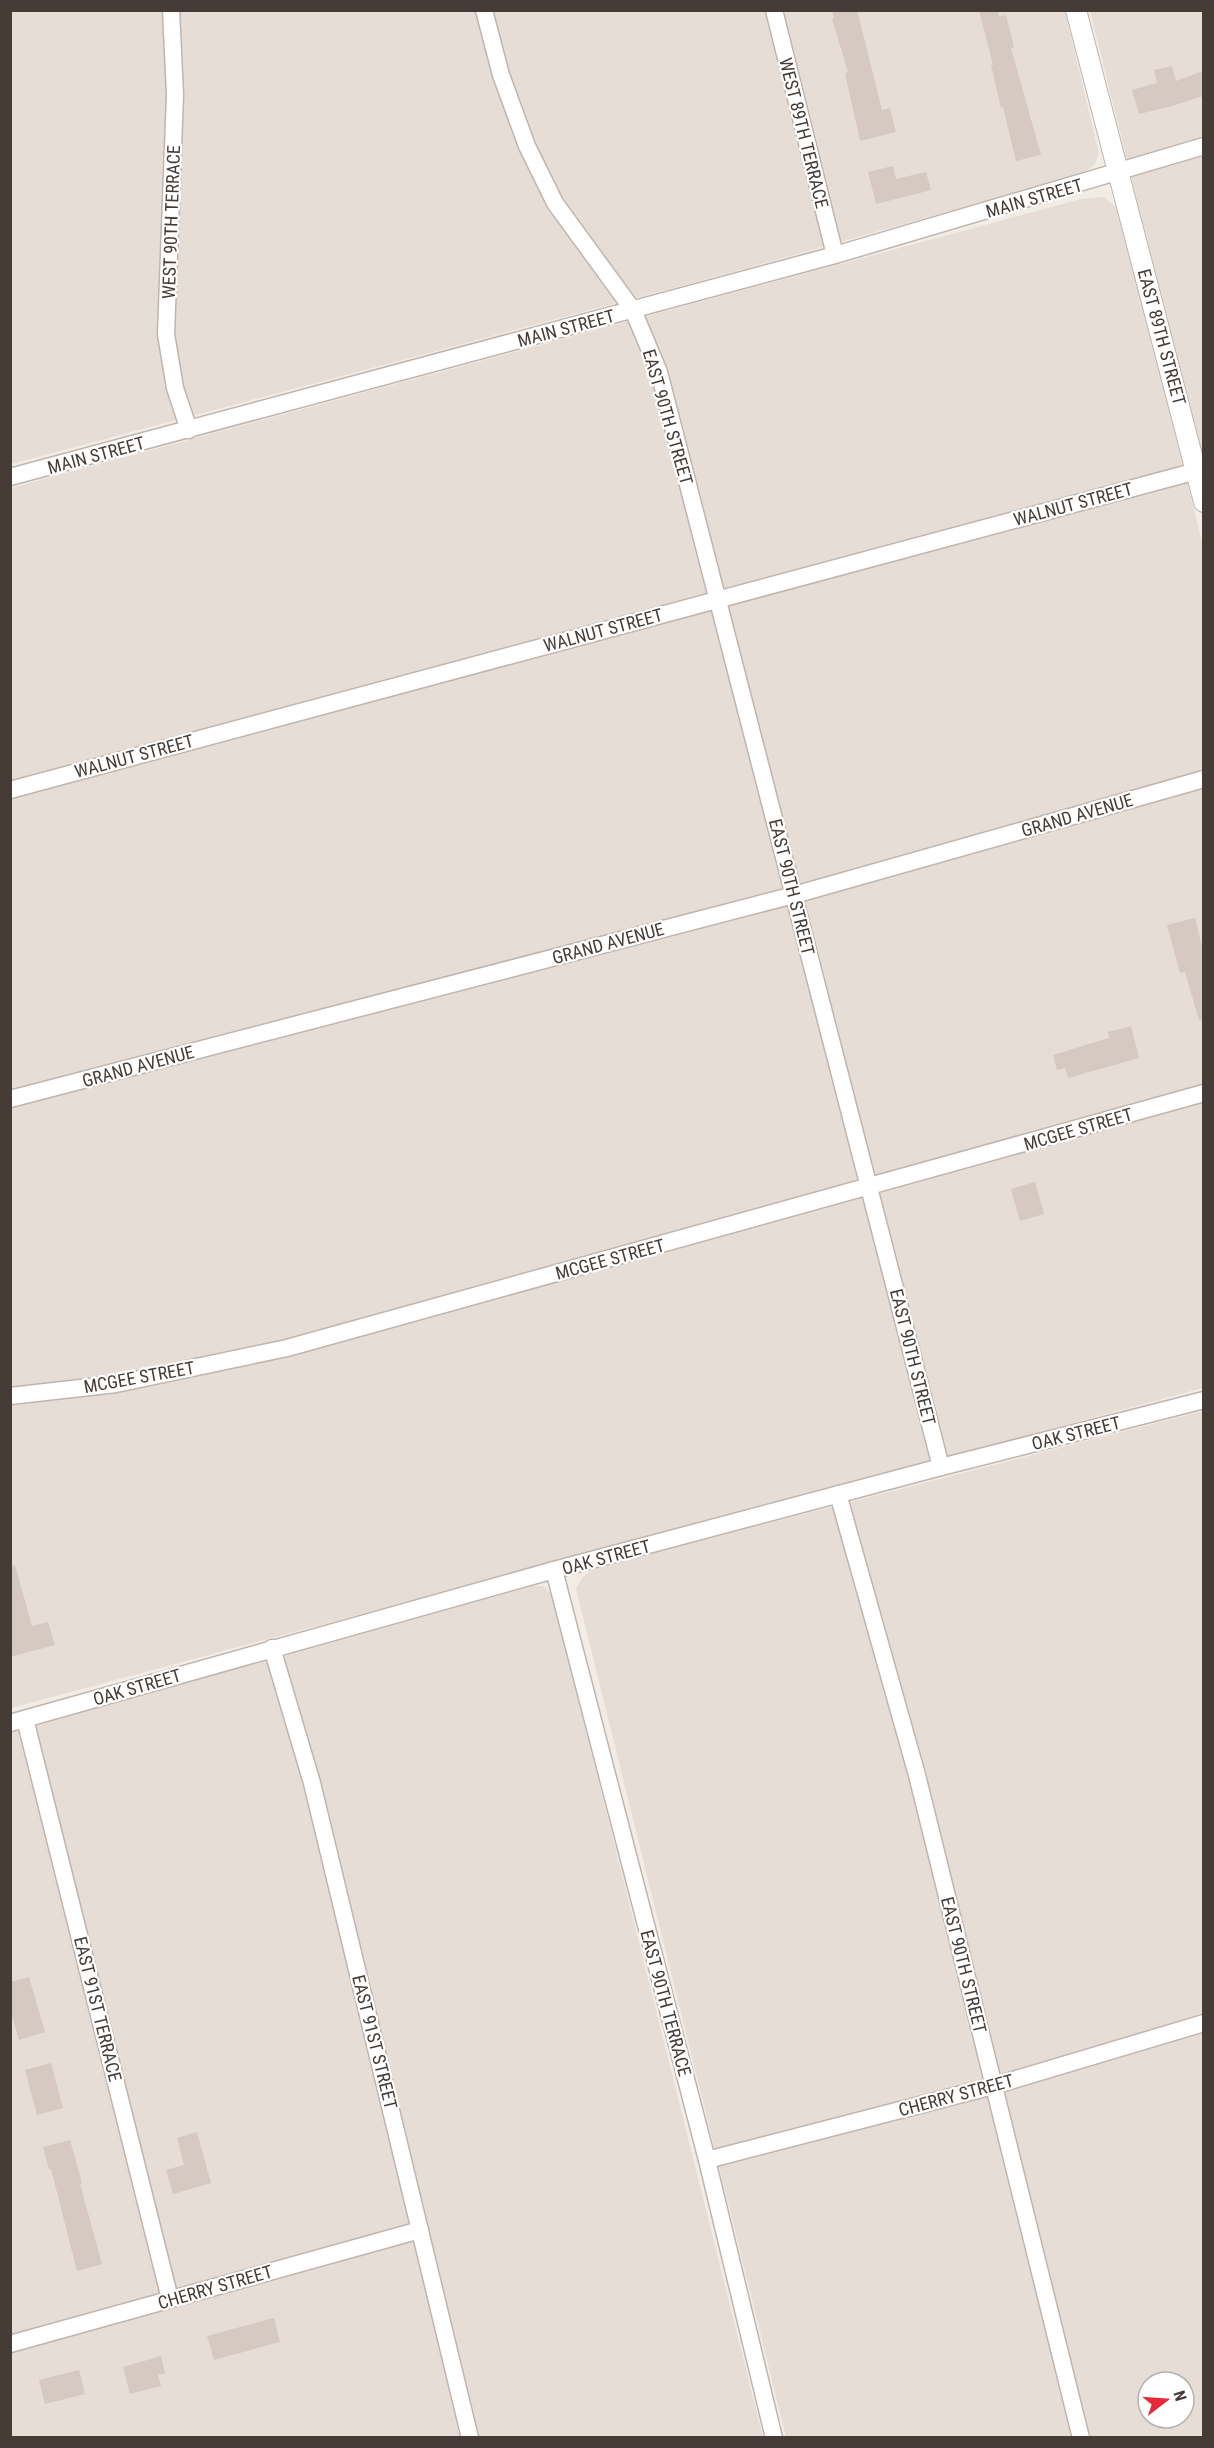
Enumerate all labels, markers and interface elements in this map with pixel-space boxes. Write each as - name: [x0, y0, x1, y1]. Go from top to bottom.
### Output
- street label: WEST 89TH TERRACE: [775, 56, 833, 210]
- street label: WEST 90TH TERRACE: [158, 145, 184, 299]
- street label: MAIN STREET: [983, 174, 1085, 222]
- street label: EAST 89TH STREET: [1134, 267, 1190, 407]
- street label: MAIN STREET: [515, 305, 617, 351]
- street label: EAST 90TH STREET: [639, 347, 697, 487]
- street label: MAIN STREET: [45, 432, 147, 478]
- street label: WALNUT STREET: [1011, 478, 1135, 530]
- street label: WALNUT STREET: [541, 604, 665, 656]
- street label: WALNUT STREET: [72, 730, 196, 782]
- street label: GRAND AVENUE: [1019, 789, 1135, 841]
- street label: EAST 90TH STREET: [765, 817, 819, 957]
- street label: GRAND AVENUE: [550, 918, 666, 968]
- street label: GRAND AVENUE: [80, 1041, 196, 1091]
- street label: MCGEE STREET: [1021, 1103, 1135, 1155]
- street label: MCGEE STREET: [553, 1234, 667, 1284]
- street label: EAST 90TH STREET: [886, 1287, 940, 1427]
- street label: MCGEE STREET: [82, 1357, 196, 1397]
- street label: OAK STREET: [1029, 1412, 1123, 1454]
- street label: OAK STREET: [559, 1535, 653, 1579]
- street label: OAK STREET: [91, 1664, 183, 1710]
- street label: EAST 90TH STREET: [937, 1895, 991, 2035]
- street label: EAST 90TH TERRACE: [636, 1927, 696, 2079]
- street label: EAST 91ST TERRACE: [70, 1934, 126, 2084]
- street label: EAST 91ST STREET: [348, 1973, 402, 2111]
- street label: CHERRY STREET: [896, 2070, 1016, 2120]
- street label: CHERRY STREET: [155, 2261, 275, 2313]
- north arrow: [1136, 2370, 1196, 2430]
- text: N: [1169, 2388, 1190, 2403]

